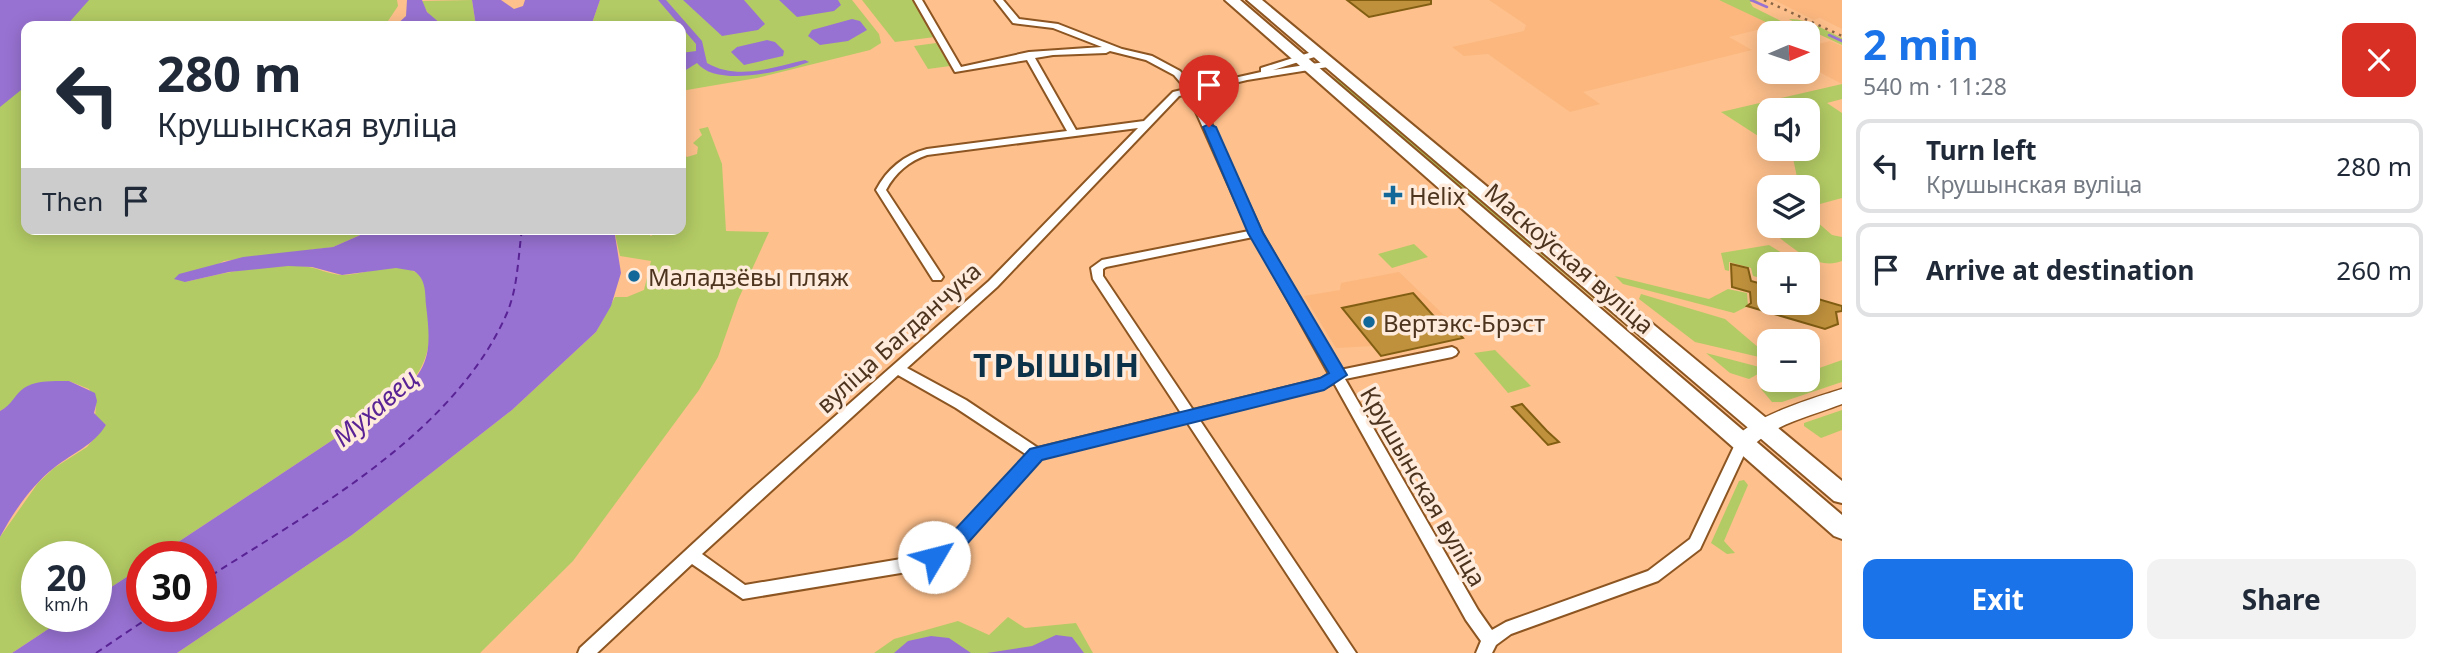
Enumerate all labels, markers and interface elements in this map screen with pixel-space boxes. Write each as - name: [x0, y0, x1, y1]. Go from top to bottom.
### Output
- text: 2 min: [1863, 15, 1979, 72]
- north arrow: [1757, 21, 1820, 84]
- map controls: [1757, 21, 1820, 392]
- button: close: [2342, 23, 2416, 97]
- text: 280 m: [157, 40, 302, 106]
- icon: left: [42, 49, 133, 140]
- pin: [1179, 55, 1239, 127]
- icon: arrive: [1190, 66, 1228, 104]
- text: 540 m · 11:28: [1863, 70, 2007, 102]
- button: sound: [1757, 98, 1820, 161]
- text: Крушынская вуліца: [157, 103, 458, 146]
- text: Turn left: [1926, 132, 2037, 168]
- icon: left: [1867, 147, 1905, 185]
- text: 280 m: [2336, 148, 2412, 184]
- text: Крушынская вуліца: [1926, 168, 2142, 200]
- street label: Маскоўская вуліца: [1478, 175, 1662, 341]
- button: layers: [1757, 175, 1820, 238]
- place label: Helix: [1409, 179, 1466, 212]
- icon: arrive: [117, 182, 155, 220]
- text: Then: [42, 183, 103, 219]
- marker: Helix: [1383, 185, 1403, 205]
- icon: arrive: [1867, 251, 1905, 289]
- button: +: [1757, 252, 1820, 315]
- text: Arrive at destination: [1926, 252, 2195, 288]
- text: 260 m: [2336, 252, 2412, 288]
- street label: вуліца Багданчука: [809, 254, 987, 420]
- place label: Маладзёвы пляж: [648, 260, 850, 293]
- marker: Маладзёвы пляж: [626, 268, 642, 284]
- place label: Вертэкс-Брэст: [1383, 306, 1545, 339]
- marker: Вертэкс-Брэст: [1361, 314, 1377, 330]
- button: −: [1757, 329, 1820, 392]
- district label: ТРЫШЫН: [973, 343, 1141, 386]
- water label: Мухавец: [325, 360, 425, 454]
- street label: Крушынская вуліца: [1353, 380, 1495, 592]
- position arrow: [897, 520, 971, 594]
- speed limit sign: 30: [126, 541, 217, 632]
- text: 20: [46, 554, 87, 601]
- button: Exit: [1863, 559, 2133, 639]
- button: Share: [2147, 559, 2416, 639]
- text: km/h: [44, 592, 89, 616]

